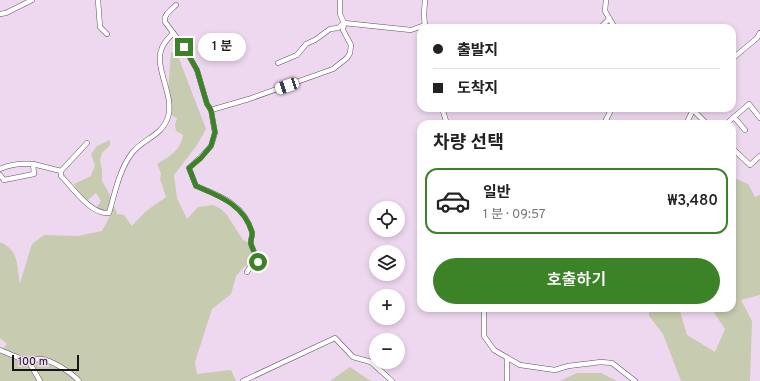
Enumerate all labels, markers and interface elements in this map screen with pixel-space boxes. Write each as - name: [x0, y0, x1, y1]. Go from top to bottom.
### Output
- callout: 1 분: [198, 33, 246, 61]
- route end: [175, 38, 193, 56]
- text: 1 분: [212, 39, 232, 55]
- text: 출발지: [457, 42, 498, 61]
- car: [274, 76, 300, 96]
- text: 도착지: [457, 80, 498, 99]
- text: 차량 선택: [433, 132, 504, 155]
- icon: car: [435, 183, 471, 219]
- text: 일반: [483, 184, 511, 203]
- text: ₩3,480: [667, 192, 718, 211]
- map controls: [369, 201, 405, 369]
- button: locate: [369, 201, 405, 237]
- text: 1 분 · 09:57: [483, 207, 546, 223]
- button: layers: [369, 245, 405, 281]
- route start: [249, 253, 267, 271]
- button: 호출하기: [433, 258, 720, 304]
- button: +: [369, 289, 405, 325]
- button: −: [369, 333, 405, 369]
- scale bar: [12, 353, 79, 372]
- text: 100 m: [18, 355, 48, 369]

